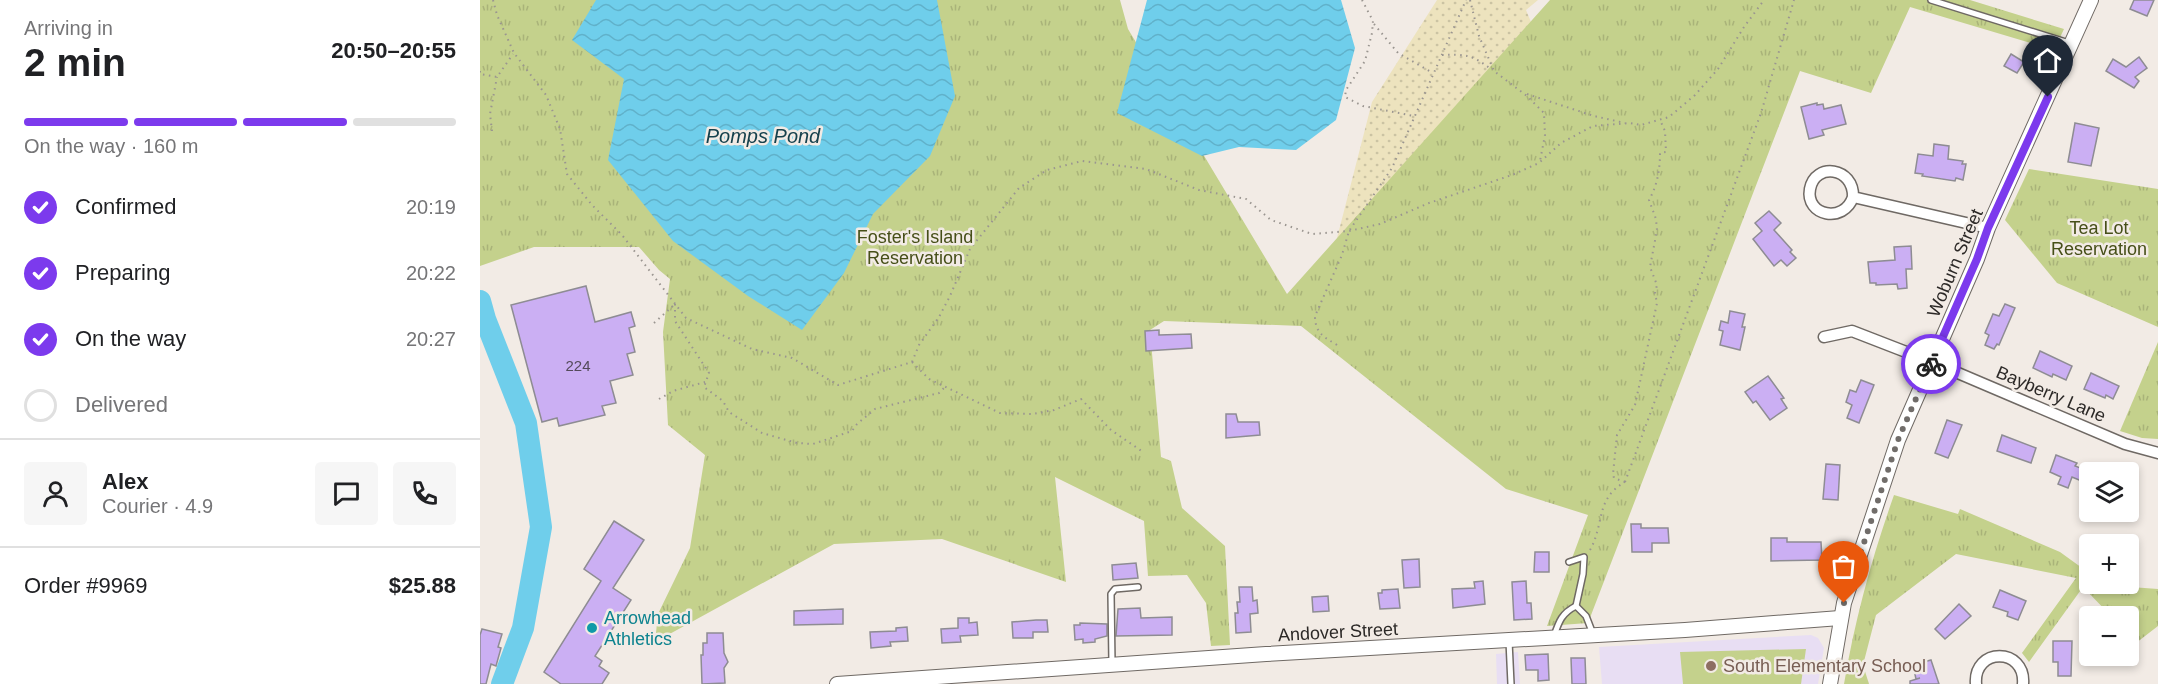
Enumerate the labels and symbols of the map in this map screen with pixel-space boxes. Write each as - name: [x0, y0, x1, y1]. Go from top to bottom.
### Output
- pin: [2022, 35, 2073, 97]
- water label: Pomps Pond: [706, 125, 821, 147]
- street label: Woburn Street: [1923, 206, 1987, 320]
- park label: Tea Lot Reservation: [2051, 218, 2147, 259]
- park label: Foster's Island Reservation: [857, 227, 973, 268]
- courier: [1901, 334, 1961, 394]
- house number: 224: [565, 357, 591, 374]
- street label: Bayberry Lane: [1993, 362, 2109, 426]
- pin: [1818, 541, 1869, 603]
- place label: Arrowhead Athletics: [604, 608, 691, 649]
- street label: Andover Street: [1278, 619, 1398, 645]
- marker: Arrowhead Athletics: [585, 621, 599, 635]
- place label: South Elementary School: [1723, 656, 1926, 676]
- marker: South Elementary School: [1704, 659, 1718, 673]

